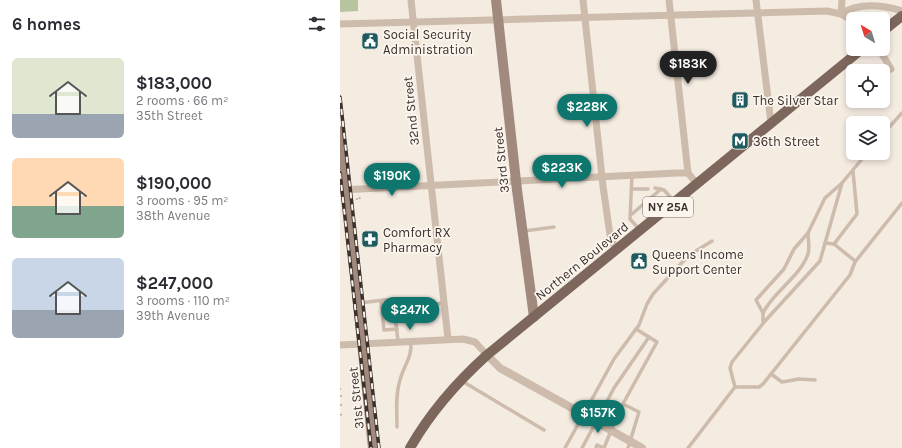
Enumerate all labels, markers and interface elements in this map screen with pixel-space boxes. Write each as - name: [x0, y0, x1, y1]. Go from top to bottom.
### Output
- north arrow: [846, 12, 890, 56]
- map controls: [846, 12, 890, 160]
- icon: filters: [306, 13, 328, 35]
- text: 6 homes: [12, 14, 81, 34]
- place label: Social Security Administration: [383, 27, 473, 57]
- public building icon: Social Security Administration: [360, 31, 380, 51]
- pin: $183K: [660, 51, 716, 85]
- text: $183K: [669, 56, 707, 71]
- button: locate: [846, 64, 890, 108]
- text: $183,000: [136, 73, 212, 93]
- icon: home: [44, 74, 92, 122]
- street label: 32nd Street: [400, 76, 422, 146]
- building icon: The Silver Star: [730, 90, 750, 110]
- text: 2 rooms · 66 m²: [136, 93, 228, 108]
- place label: The Silver Star: [753, 93, 838, 108]
- pin: $228K: [559, 94, 615, 128]
- text: $228K: [566, 99, 608, 114]
- text: 35th Street: [136, 108, 203, 123]
- button: layers: [846, 116, 890, 160]
- street label: 33rd Street: [490, 126, 512, 194]
- metro station icon: 36th Street: [730, 131, 750, 151]
- place label: 36th Street: [753, 134, 820, 149]
- pin: $223K: [534, 155, 590, 189]
- text: $223K: [541, 160, 583, 175]
- pin: $190K: [364, 163, 420, 197]
- text: $190K: [373, 168, 411, 183]
- text: $190,000: [136, 173, 211, 193]
- icon: home: [44, 174, 92, 222]
- text: 3 rooms · 95 m²: [136, 193, 229, 208]
- road number: NY 25A: [643, 197, 693, 217]
- text: 38th Avenue: [136, 208, 210, 223]
- street label: Northern Boulevard: [533, 219, 631, 303]
- place label: Comfort RX Pharmacy: [383, 225, 451, 255]
- pharmacy icon: Comfort RX Pharmacy: [360, 229, 380, 249]
- place label: Queens Income Support Center: [652, 247, 744, 277]
- public building icon: Queens Income Support Center: [629, 251, 649, 271]
- text: $247,000: [136, 273, 213, 293]
- icon: home: [44, 274, 92, 322]
- text: 3 rooms · 110 m²: [136, 293, 230, 308]
- pin: $247K: [382, 297, 438, 331]
- text: $247K: [390, 302, 430, 317]
- text: 39th Avenue: [136, 308, 210, 323]
- street label: 31st Street: [345, 366, 367, 430]
- pin: $157K: [570, 400, 626, 434]
- text: $157K: [580, 405, 616, 420]

